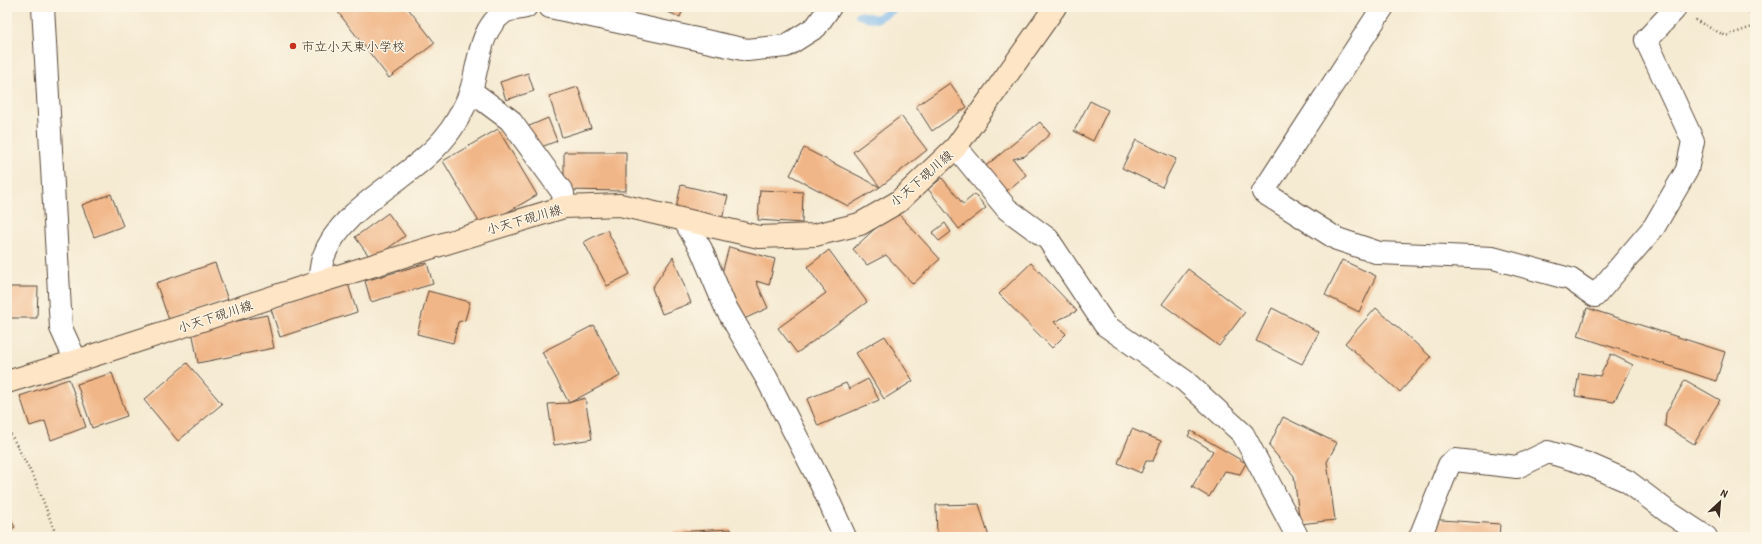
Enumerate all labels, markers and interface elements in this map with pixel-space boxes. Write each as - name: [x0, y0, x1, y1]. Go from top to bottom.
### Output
- place label: 市立小天東小学校: [301, 37, 405, 55]
- marker: 市立小天東小学校: [288, 41, 298, 51]
- street label: 小天下硯川線: [886, 145, 957, 210]
- street label: 小天下硯川線: [484, 199, 565, 238]
- street label: 小天下硯川線: [175, 295, 256, 337]
- north arrow: [1700, 482, 1740, 522]
- text: N: [1719, 485, 1730, 501]

